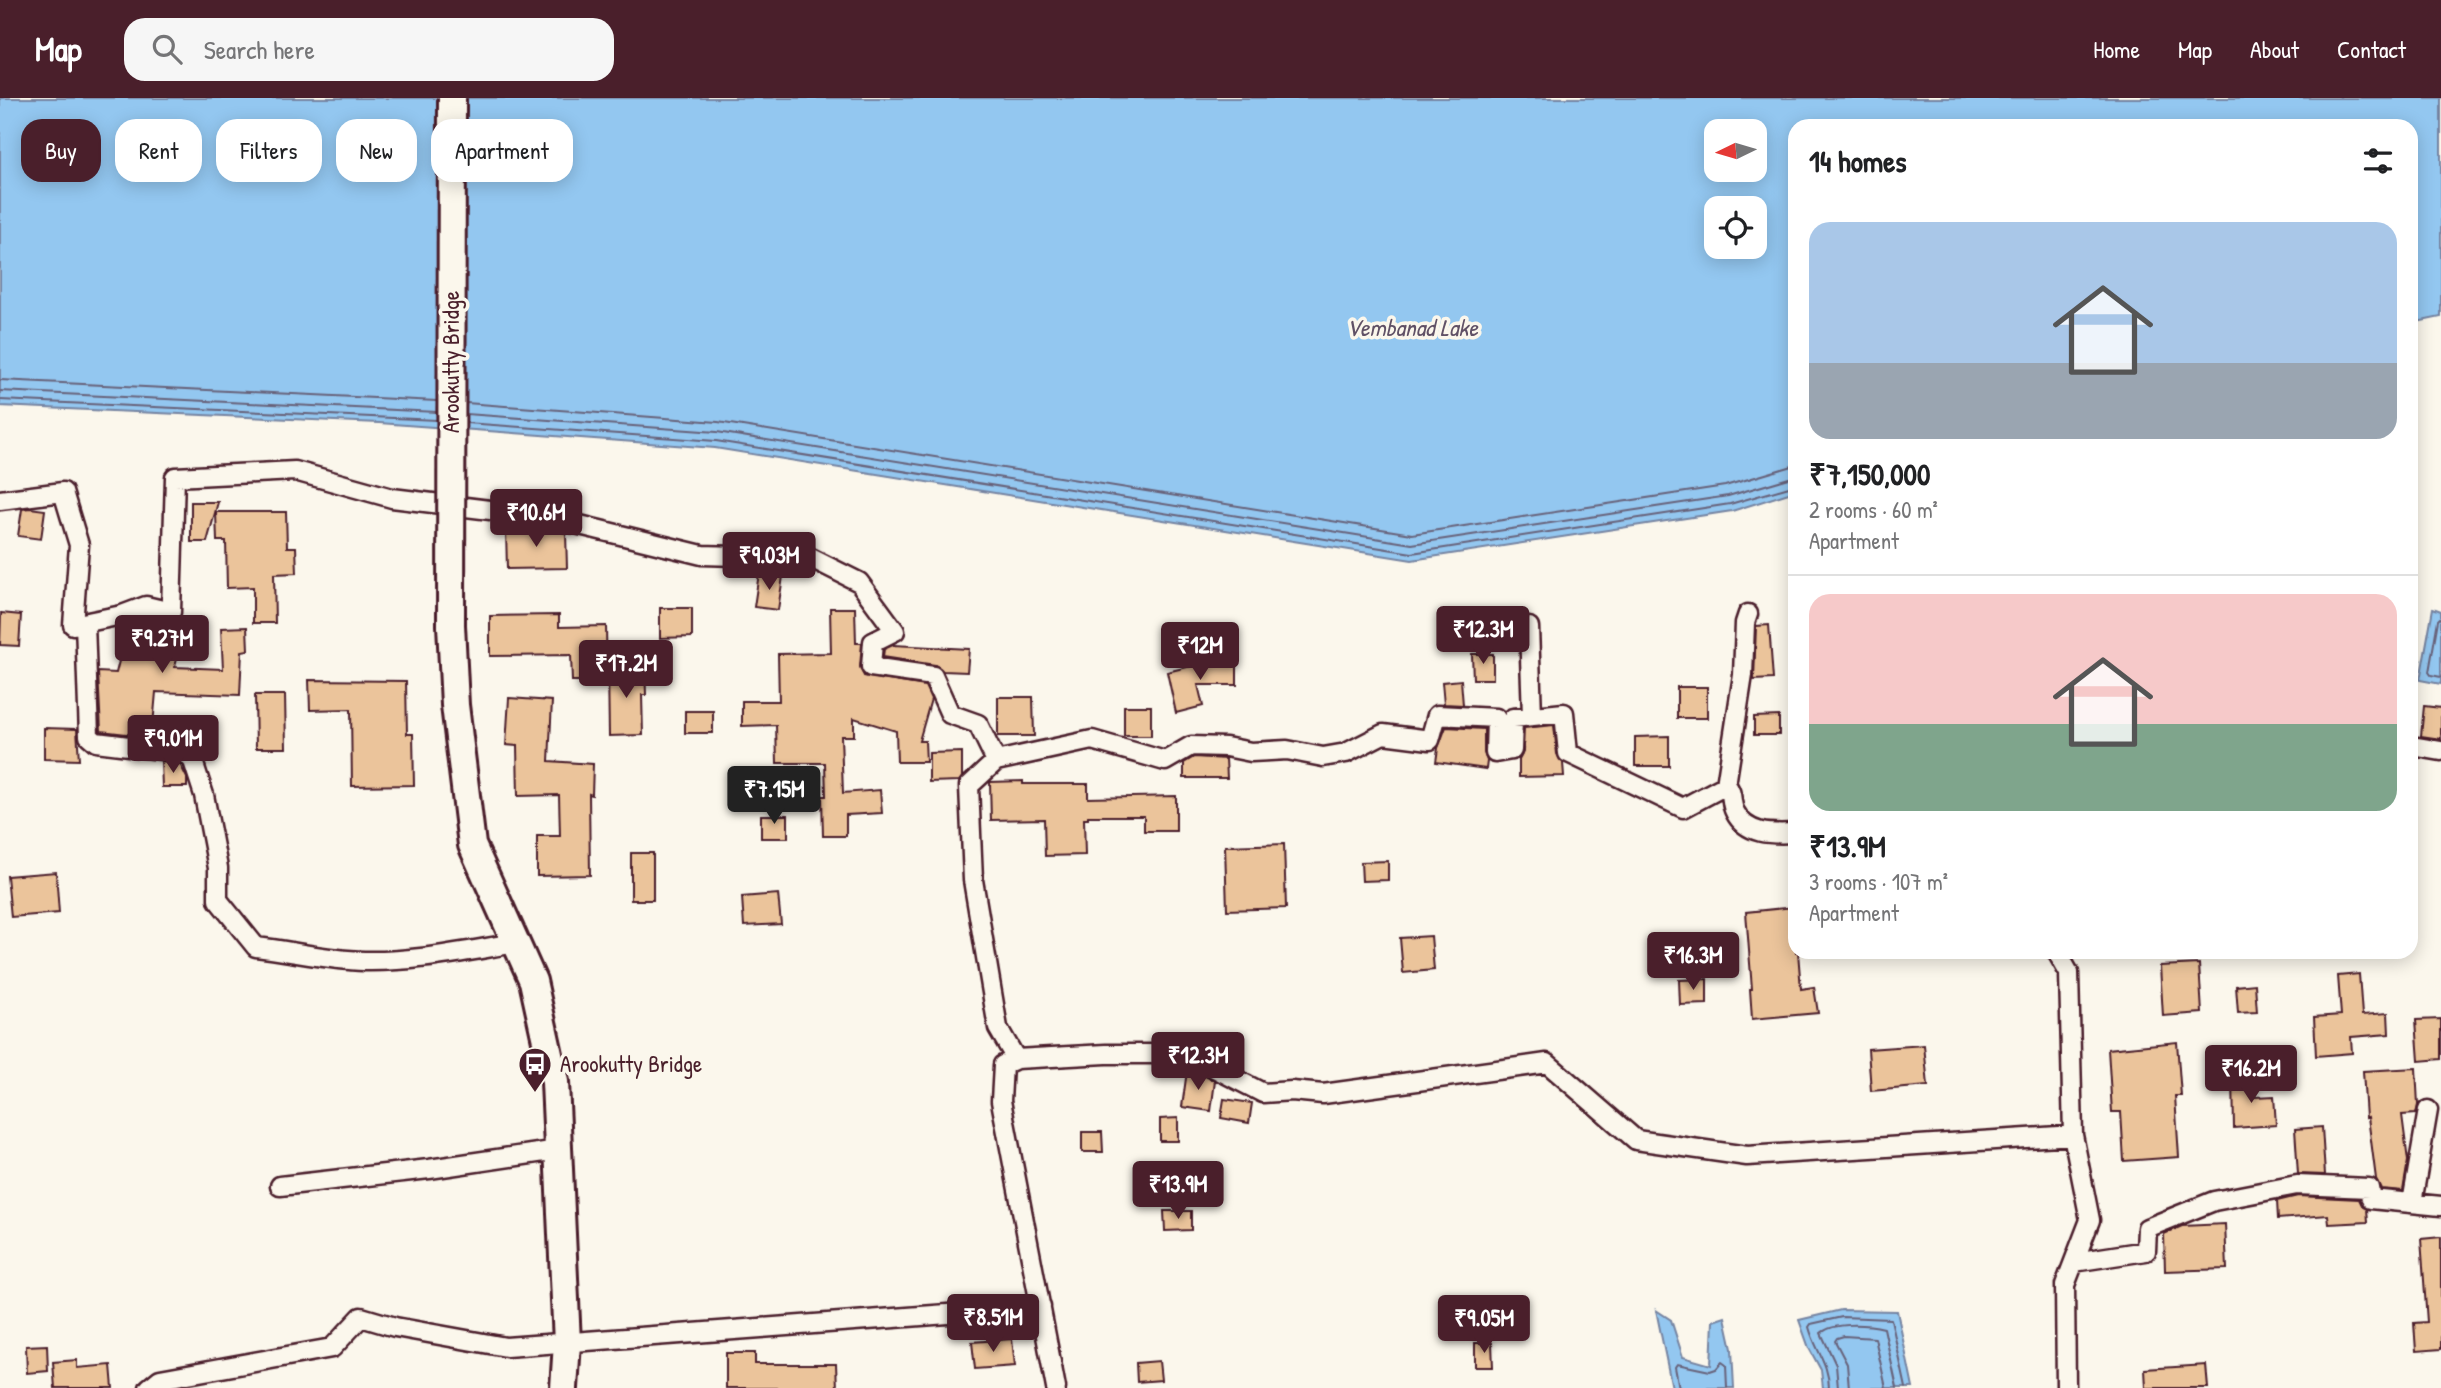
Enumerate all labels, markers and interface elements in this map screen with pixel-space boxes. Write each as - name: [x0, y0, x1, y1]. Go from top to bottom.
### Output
- search box: [124, 18, 614, 81]
- text: Map: [35, 27, 82, 71]
- icon: search: [148, 30, 186, 68]
- text: Search here: [204, 32, 315, 67]
- text: Home: [2093, 33, 2140, 65]
- text: Map: [2178, 33, 2212, 65]
- text: About: [2250, 33, 2299, 65]
- text: Contact: [2337, 33, 2406, 65]
- chip: Buy: [21, 119, 101, 182]
- chip: Rent: [115, 119, 202, 182]
- chip: Filters: [216, 119, 322, 182]
- chip: New: [336, 119, 417, 182]
- chip: Apartment: [431, 119, 573, 182]
- north arrow: [1704, 119, 1768, 182]
- map controls: [1704, 119, 1767, 259]
- text: 14 homes: [1809, 141, 1907, 181]
- icon: filters: [2359, 142, 2397, 180]
- button: locate: [1704, 196, 1767, 259]
- icon: home: [2040, 267, 2166, 393]
- street label: Arookutty Bridge: [435, 291, 466, 433]
- water label: Vembanad Lake: [1346, 311, 1479, 343]
- text: ₹7,150,000: [1809, 454, 1930, 494]
- pin: ₹10.6M: [479, 490, 593, 549]
- text: 2 rooms · 60 m²: [1809, 494, 1938, 525]
- text: ₹10.6M: [506, 496, 566, 527]
- text: Apartment: [1809, 525, 1899, 556]
- pin: ₹9.03M: [712, 532, 826, 592]
- text: ₹9.03M: [739, 539, 799, 570]
- pin: ₹12.3M: [1426, 606, 1540, 666]
- text: ₹12.3M: [1452, 613, 1514, 644]
- pin: ₹9.27M: [105, 616, 219, 675]
- text: ₹9.27M: [131, 622, 193, 653]
- pin: ₹12M: [1159, 622, 1241, 682]
- text: ₹12M: [1177, 629, 1223, 660]
- icon: home: [2040, 639, 2166, 765]
- pin: ₹17.2M: [569, 640, 683, 700]
- text: ₹17.2M: [595, 647, 657, 678]
- pin: ₹9.01M: [116, 716, 230, 775]
- text: ₹9.01M: [144, 722, 202, 753]
- pin: ₹7.15M: [717, 766, 831, 826]
- text: ₹7.15M: [743, 773, 805, 804]
- text: ₹13.9M: [1809, 826, 1886, 866]
- text: 3 rooms · 107 m²: [1809, 866, 1948, 897]
- text: Apartment: [1809, 897, 1899, 928]
- pin: ₹16.3M: [1636, 932, 1750, 992]
- text: ₹16.3M: [1663, 939, 1723, 970]
- pin: ₹12.3M: [1141, 1032, 1255, 1092]
- text: ₹12.3M: [1167, 1039, 1229, 1070]
- bus stop icon: Arookutty Bridge: [516, 1045, 554, 1094]
- pin: ₹16.2M: [2194, 1046, 2308, 1105]
- place label: Arookutty Bridge: [560, 1048, 702, 1079]
- text: ₹16.2M: [2221, 1052, 2281, 1083]
- pin: ₹13.9M: [1121, 1162, 1235, 1221]
- text: ₹13.9M: [1149, 1168, 1207, 1199]
- pin: ₹8.51M: [936, 1294, 1050, 1354]
- pin: ₹9.05M: [1427, 1296, 1541, 1355]
- text: ₹8.51M: [963, 1301, 1023, 1332]
- text: ₹9.05M: [1454, 1302, 1514, 1333]

